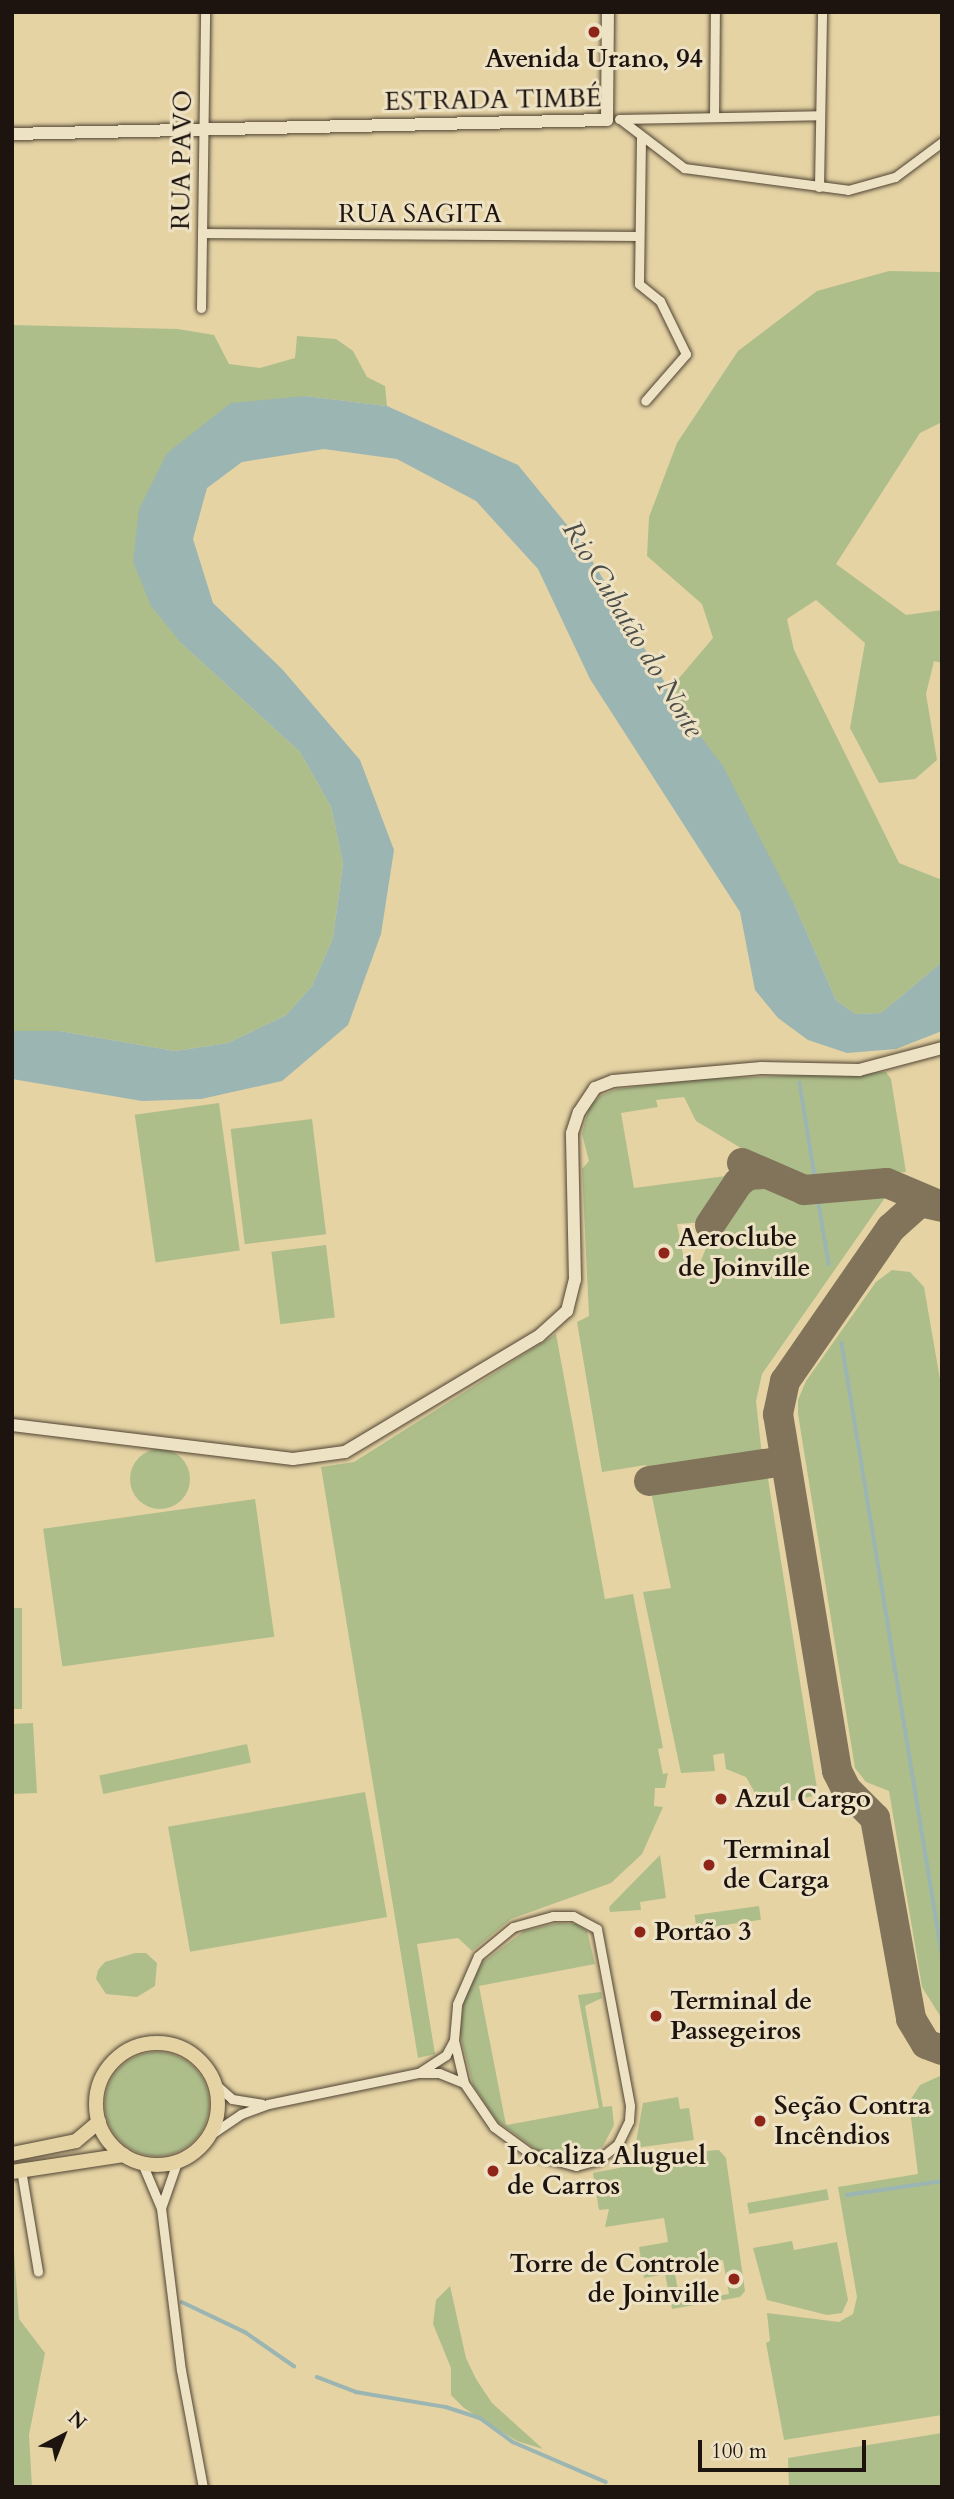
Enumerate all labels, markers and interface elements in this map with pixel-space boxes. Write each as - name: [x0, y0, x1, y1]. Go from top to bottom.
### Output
- marker: Avenida Urano, 94: [586, 24, 602, 40]
- place label: Avenida Urano, 94: [485, 43, 703, 75]
- street label: ESTRADA TIMBÉ: [384, 83, 602, 117]
- street label: RUA PAVO: [165, 90, 199, 230]
- street label: RUA SAGITA: [338, 198, 502, 230]
- water label: Rio Cubatão do Norte: [555, 515, 711, 743]
- place label: Aeroclube de Joinville: [678, 1222, 810, 1284]
- marker: Aeroclube de Joinville: [656, 1245, 672, 1261]
- place label: Azul Cargo: [735, 1783, 871, 1815]
- marker: Azul Cargo: [713, 1791, 729, 1807]
- place label: Terminal de Carga: [723, 1834, 830, 1896]
- marker: Terminal de Carga: [701, 1857, 717, 1873]
- place label: Portão 3: [654, 1916, 752, 1948]
- marker: Portão 3: [632, 1924, 648, 1940]
- place label: Terminal de Passegeiros: [670, 1985, 812, 2046]
- marker: Terminal de Passegeiros: [648, 2008, 664, 2024]
- place label: Seção Contra Incêndios: [774, 2090, 931, 2152]
- marker: Seção Contra Incêndios: [752, 2113, 768, 2129]
- place label: Localiza Aluguel de Carros: [507, 2140, 706, 2202]
- marker: Localiza Aluguel de Carros: [485, 2163, 501, 2179]
- place label: Torre de Controle de Joinville: [510, 2248, 720, 2310]
- marker: Torre de Controle de Joinville: [726, 2271, 742, 2287]
- north arrow: [28, 2401, 98, 2471]
- text: N: [62, 2405, 92, 2436]
- scale bar: [702, 2426, 870, 2470]
- text: 100 m: [711, 2437, 767, 2466]

